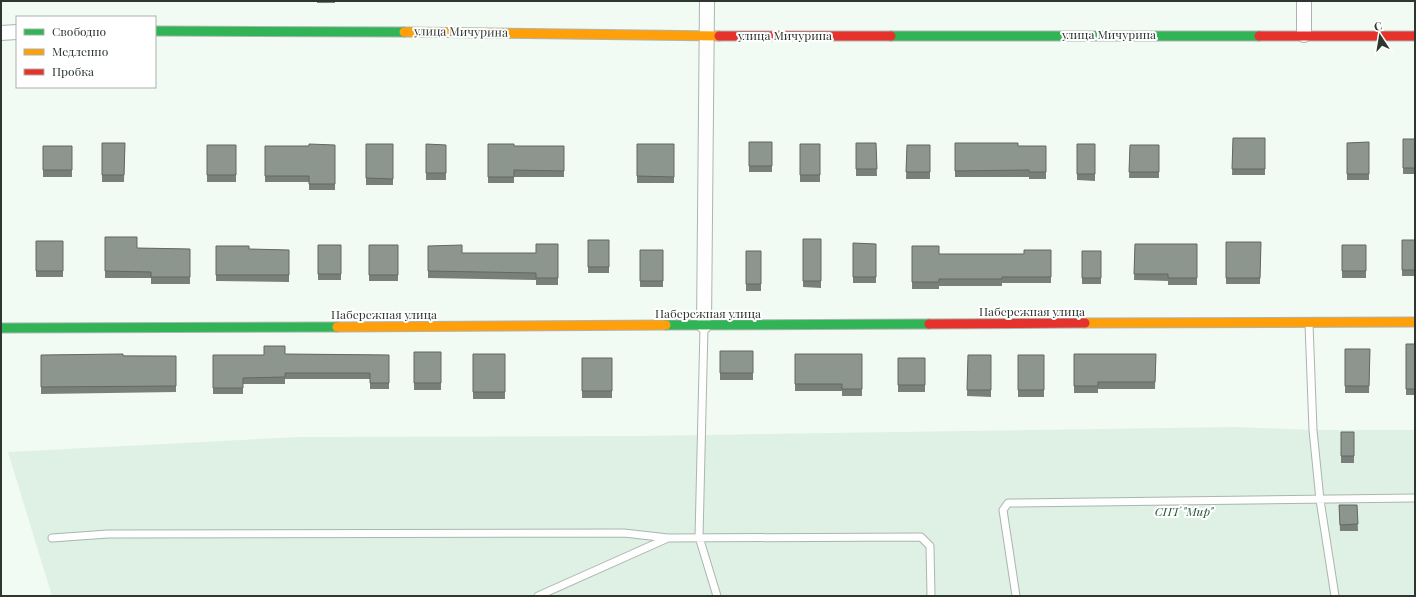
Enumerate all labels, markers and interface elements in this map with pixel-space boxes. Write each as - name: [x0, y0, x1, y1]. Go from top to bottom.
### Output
- legend: [16, 16, 156, 88]
- north arrow: [1360, 16, 1400, 56]
- text: С: [1372, 18, 1383, 34]
- street label: улица Мичурина: [413, 22, 508, 40]
- text: Свободно: [52, 23, 107, 39]
- street label: улица Мичурина: [1061, 26, 1156, 42]
- street label: улица Мичурина: [737, 27, 832, 43]
- text: Медленно: [52, 43, 109, 59]
- text: Пробка: [52, 63, 94, 79]
- street label: Набережная улица: [979, 303, 1085, 319]
- street label: Набережная улица: [655, 305, 761, 321]
- street label: Набережная улица: [331, 306, 437, 322]
- park label: СНТ "Мир": [1155, 503, 1215, 519]

